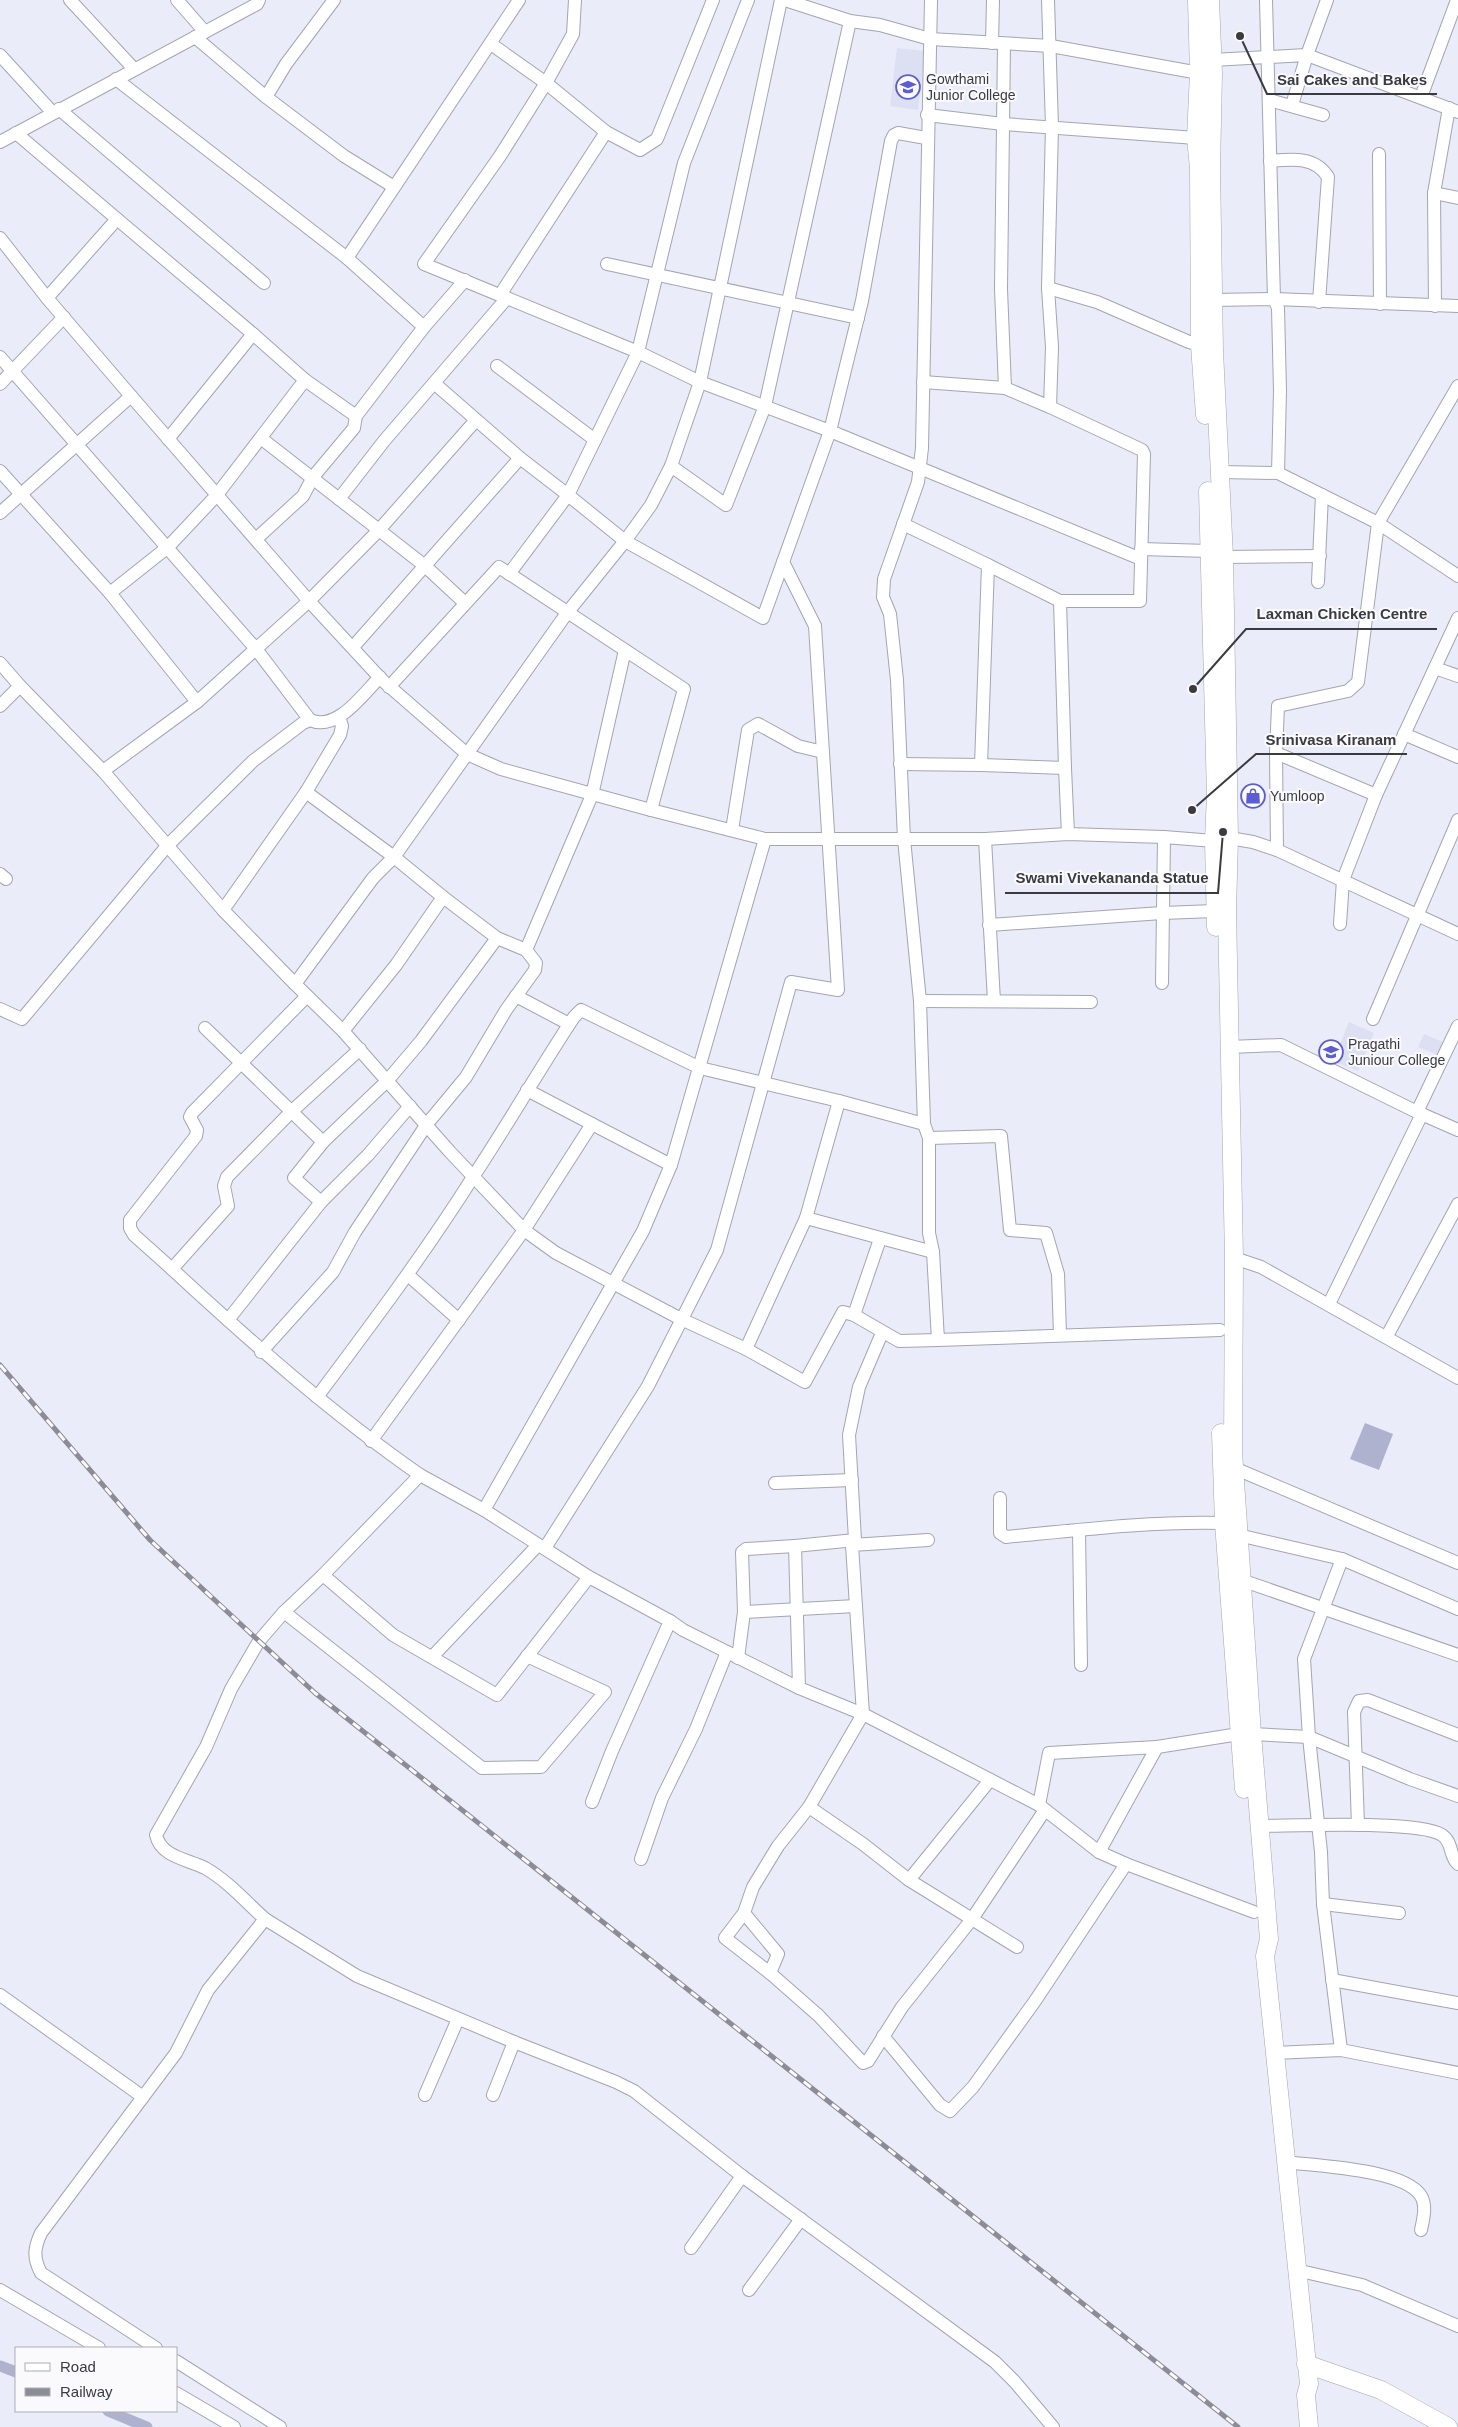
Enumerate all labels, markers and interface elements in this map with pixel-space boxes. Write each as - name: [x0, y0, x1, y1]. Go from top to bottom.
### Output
- callout: Sai Cakes and Bakes: [1267, 64, 1437, 94]
- place label: Gowthami Junior College: [926, 71, 1016, 103]
- text: Sai Cakes and Bakes: [1277, 71, 1427, 88]
- school or university icon: Gowthami Junior College: [895, 74, 921, 100]
- callout: Laxman Chicken Centre: [1246, 599, 1437, 629]
- text: Laxman Chicken Centre: [1257, 605, 1427, 622]
- callout: Srinivasa Kiranam: [1256, 724, 1407, 754]
- text: Srinivasa Kiranam: [1266, 731, 1396, 748]
- shop icon: Yumloop: [1240, 783, 1266, 809]
- place label: Yumloop: [1270, 788, 1325, 804]
- callout: Swami Vivekananda Statue: [1005, 863, 1218, 893]
- text: Swami Vivekananda Statue: [1015, 869, 1209, 886]
- place label: Pragathi Juniour College: [1348, 1036, 1445, 1068]
- school or university icon: Pragathi Juniour College: [1318, 1039, 1344, 1065]
- legend: [15, 2347, 178, 2412]
- text: Road: [60, 2358, 96, 2375]
- text: Railway: [60, 2383, 113, 2400]

